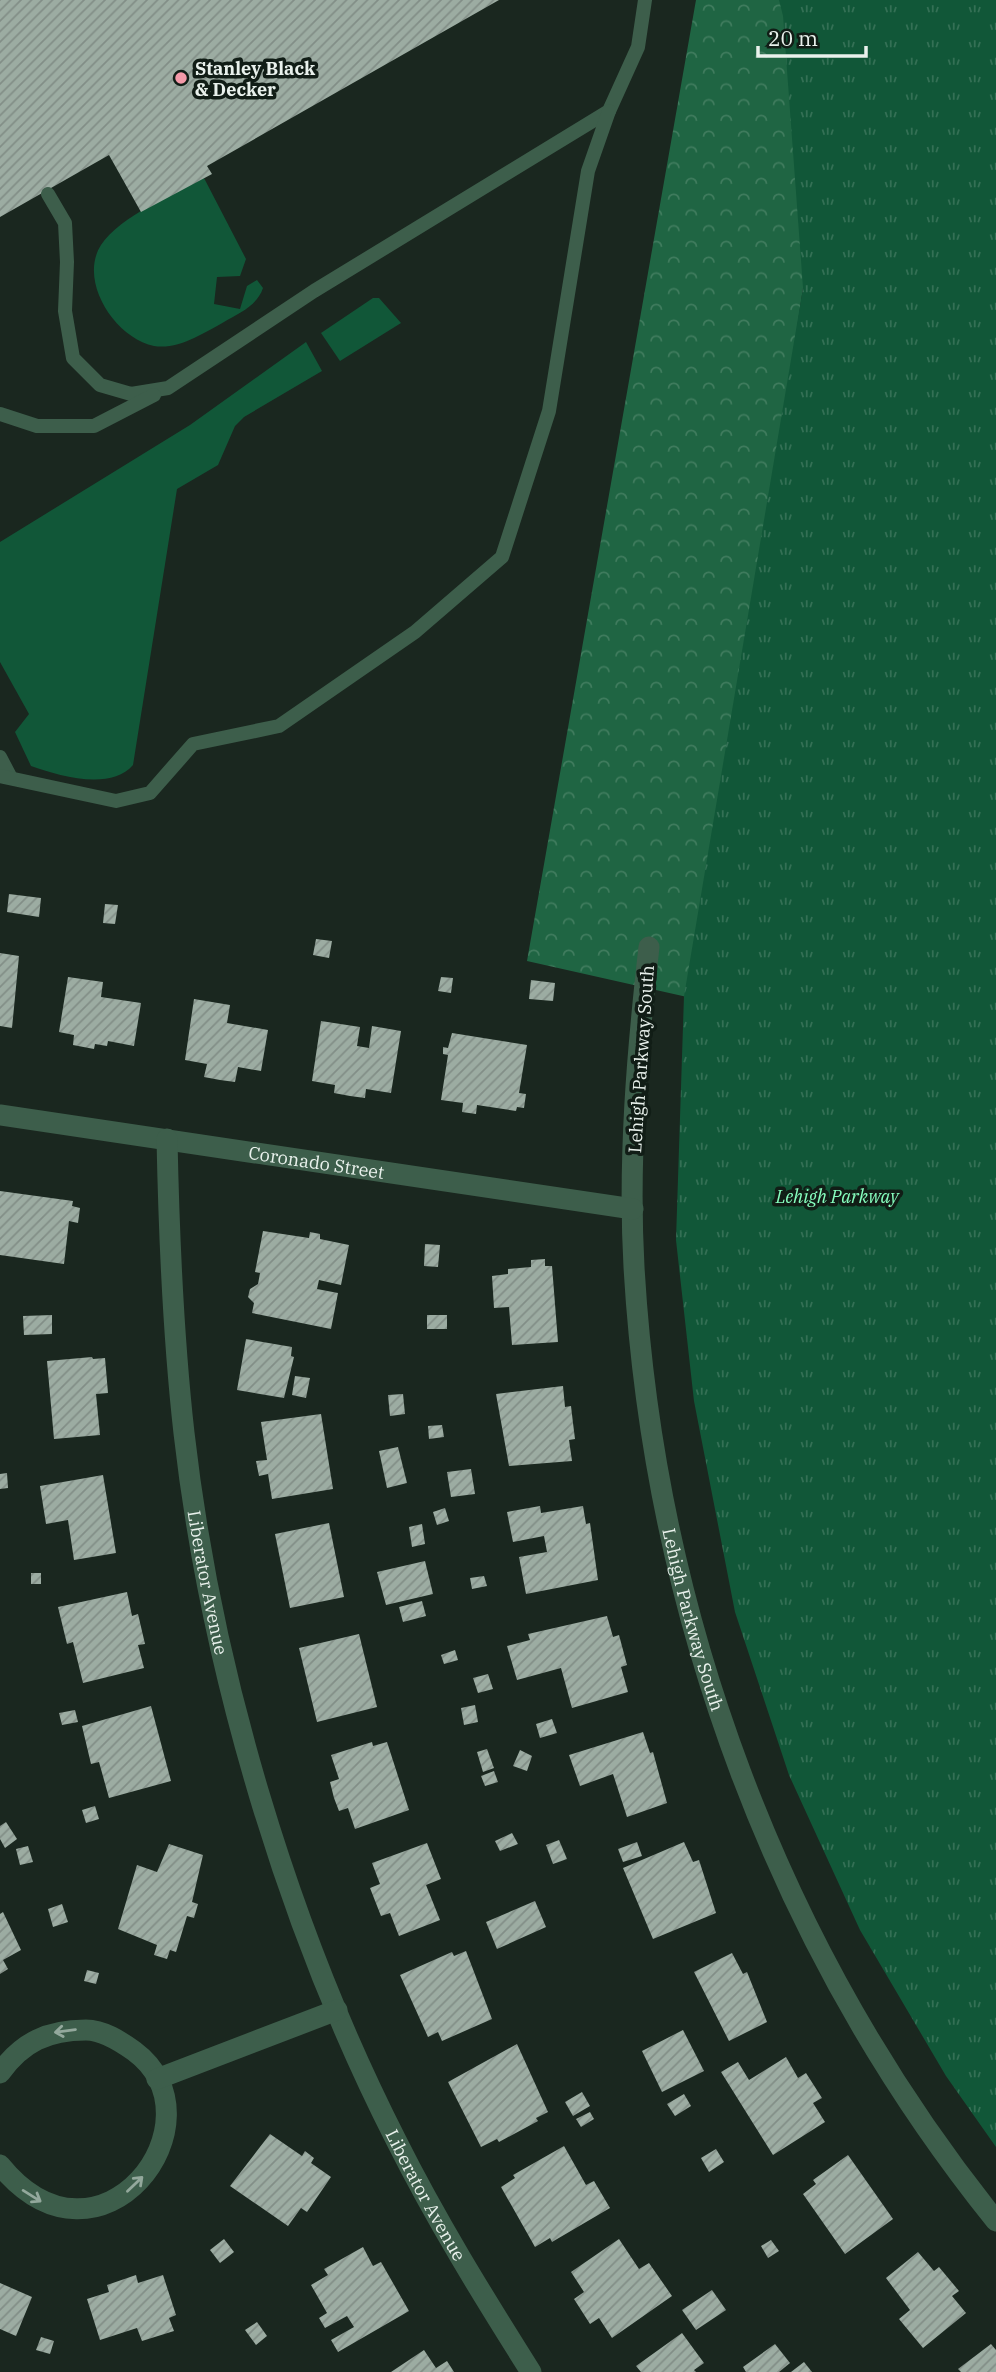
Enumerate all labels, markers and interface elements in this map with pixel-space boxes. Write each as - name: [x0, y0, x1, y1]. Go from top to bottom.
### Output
- scale bar: [758, 14, 866, 58]
- text: 20 m: [768, 24, 818, 52]
- place label: Stanley Black & Decker: [195, 57, 316, 101]
- marker: Stanley Black & Decker: [173, 70, 189, 86]
- street label: Lehigh Parkway South: [623, 964, 659, 1154]
- street label: Coronado Street: [247, 1141, 386, 1183]
- park label: Lehigh Parkway: [775, 1185, 900, 1208]
- street label: Liberator Avenue: [183, 1509, 233, 1657]
- street label: Lehigh Parkway South: [658, 1526, 730, 1714]
- one-way arrow: [54, 2025, 77, 2038]
- street label: Liberator Avenue: [381, 2125, 471, 2265]
- one-way arrow: [126, 2176, 143, 2193]
- one-way arrow: [21, 2189, 41, 2203]

